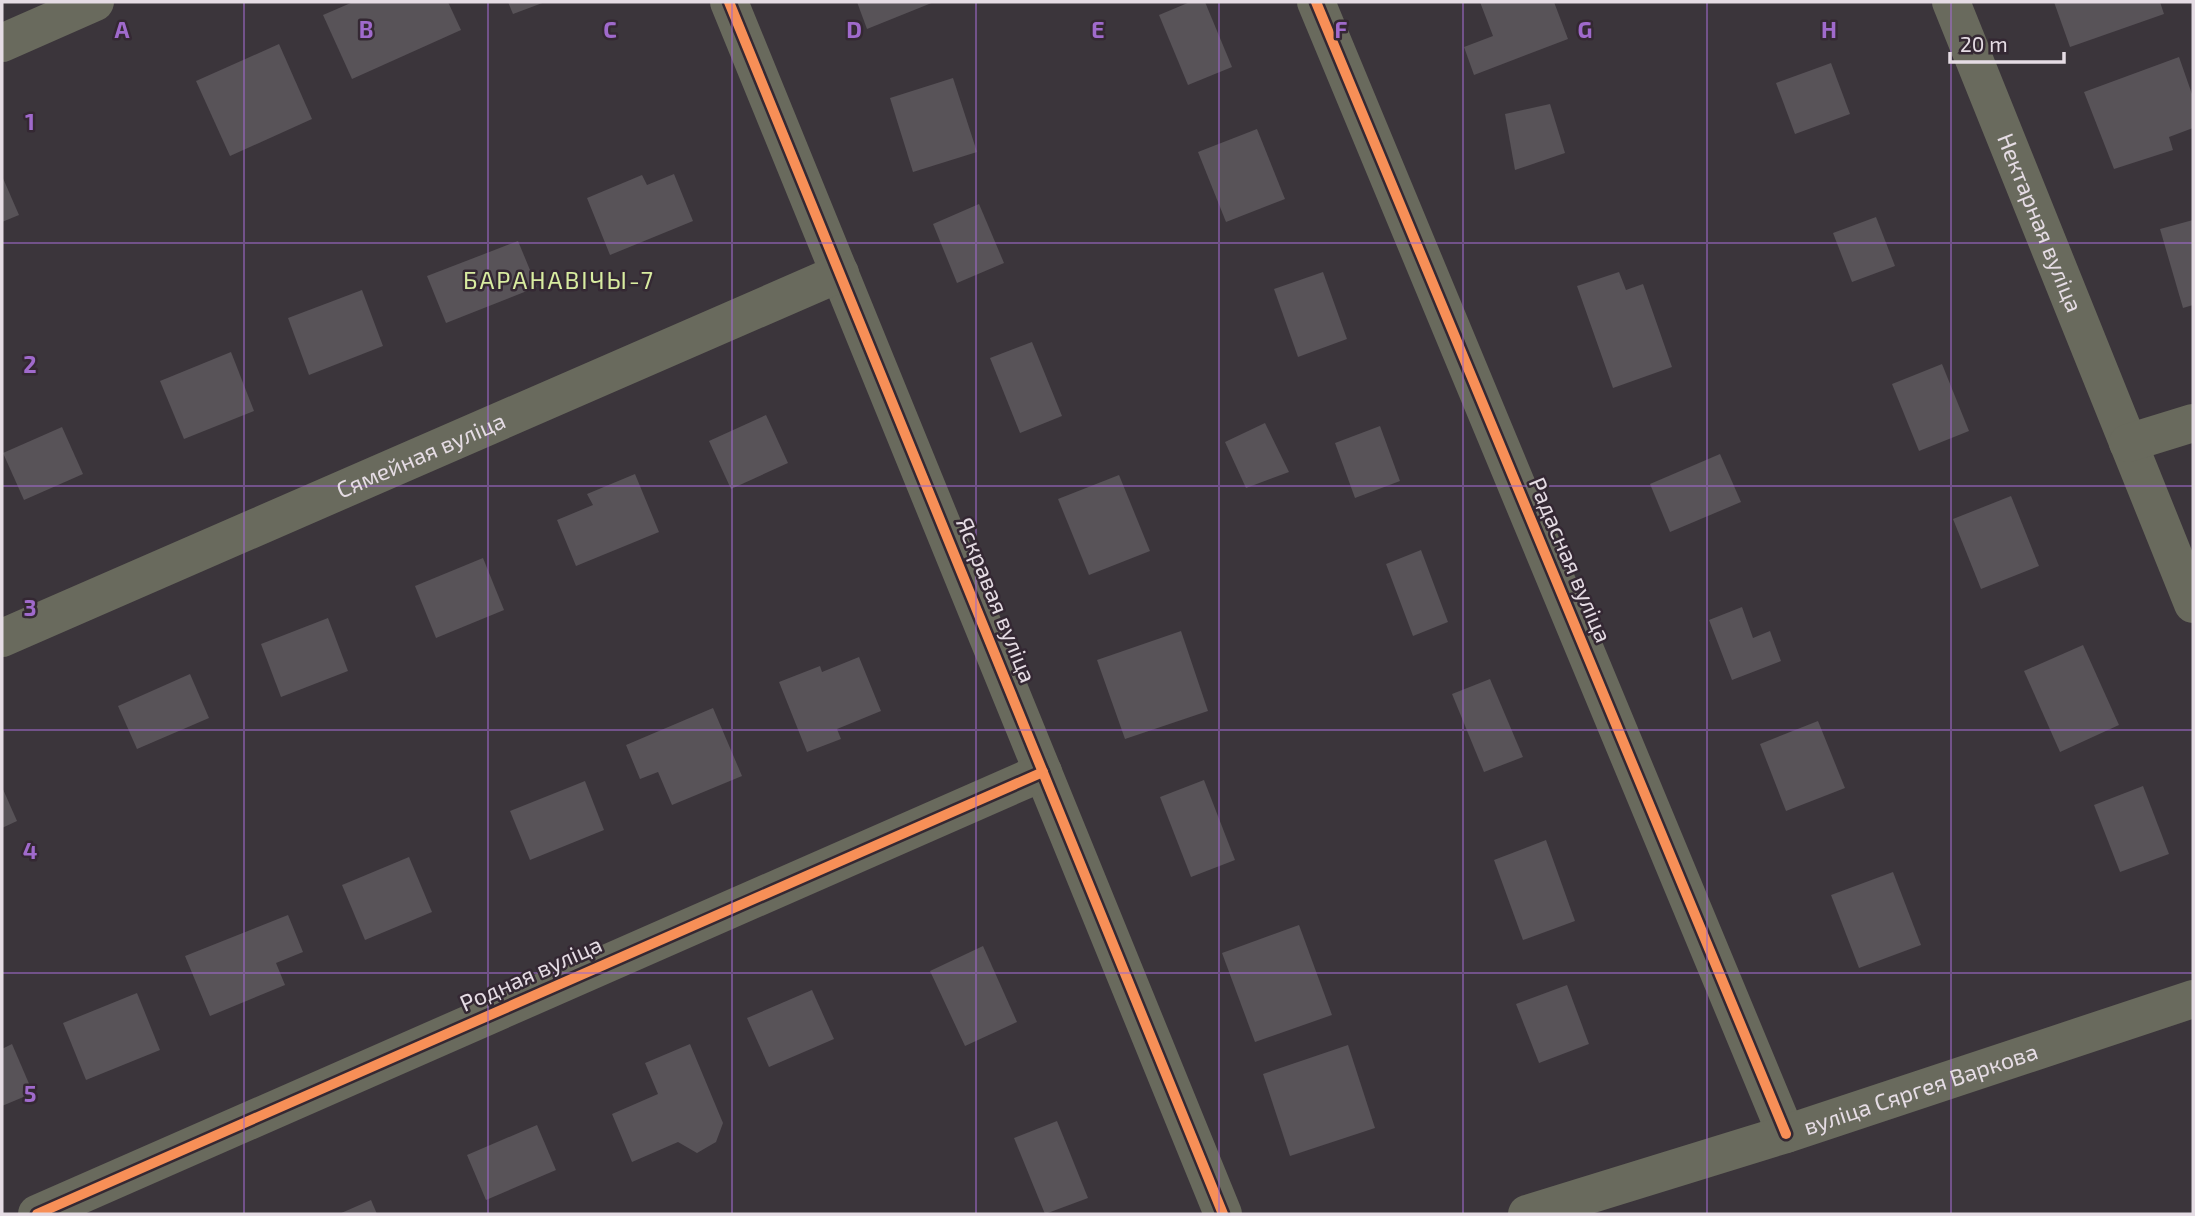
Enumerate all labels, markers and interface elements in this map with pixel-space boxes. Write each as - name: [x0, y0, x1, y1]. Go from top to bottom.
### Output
- text: A: [114, 15, 130, 43]
- text: B: [359, 15, 373, 43]
- text: C: [603, 15, 617, 43]
- text: D: [846, 15, 862, 43]
- text: E: [1091, 15, 1105, 43]
- text: F: [1335, 15, 1348, 43]
- text: G: [1578, 15, 1592, 43]
- text: H: [1821, 15, 1837, 43]
- scale bar: [1950, 21, 2064, 65]
- text: 20 m: [1960, 31, 2008, 56]
- text: 1: [25, 107, 35, 135]
- street label: Нектарная вуліца: [1992, 129, 2089, 316]
- district label: БАРАНАВІЧЫ-7: [463, 265, 655, 294]
- text: 2: [23, 350, 37, 378]
- street label: Сямейная вуліца: [332, 405, 509, 504]
- street label: Радасная вуліца: [1523, 473, 1618, 647]
- street label: Яскравая вуліца: [950, 513, 1043, 687]
- text: 3: [23, 593, 37, 621]
- text: 4: [23, 836, 37, 864]
- street label: Родная вуліца: [455, 929, 606, 1018]
- street label: вуліца Сяргея Варкова: [1800, 1037, 2041, 1140]
- text: 5: [24, 1079, 36, 1107]

